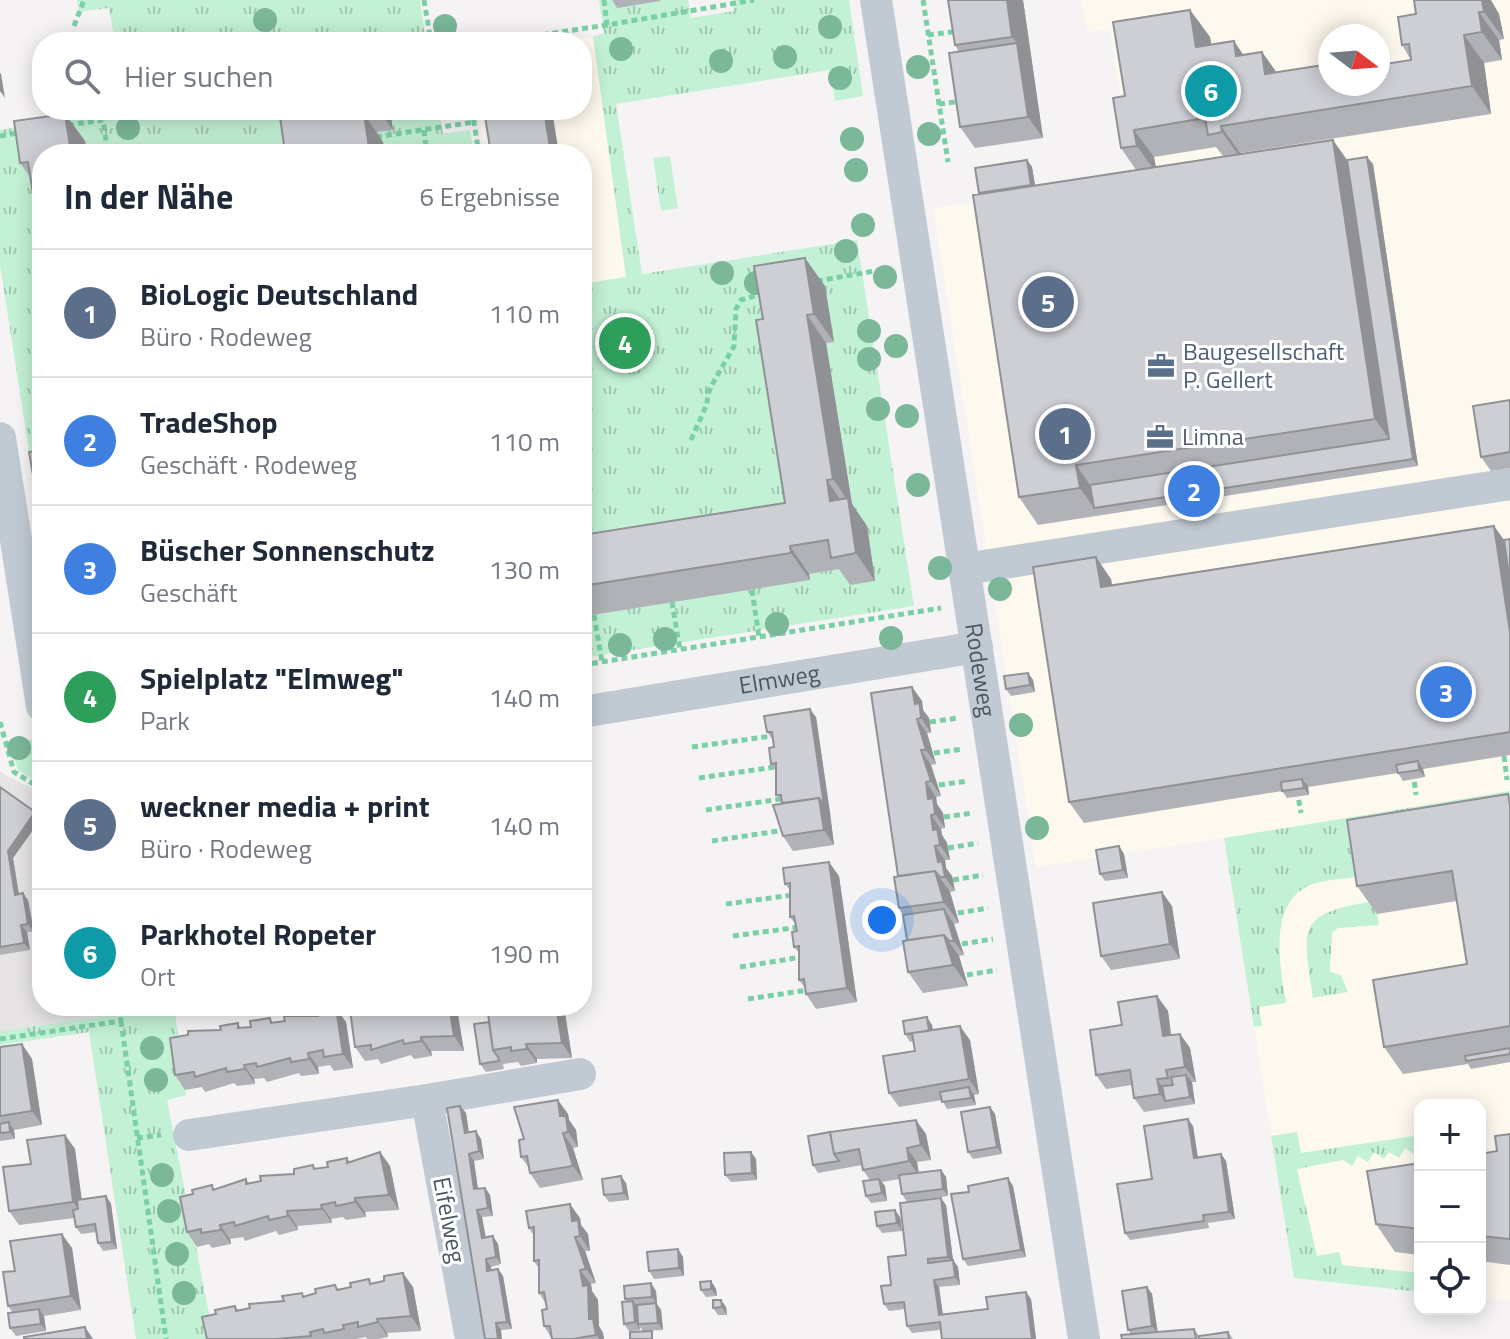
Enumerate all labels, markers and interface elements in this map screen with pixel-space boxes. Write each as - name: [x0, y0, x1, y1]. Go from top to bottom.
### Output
- north arrow: [1318, 24, 1390, 96]
- search box: [32, 32, 592, 120]
- text: Hier suchen: [124, 53, 273, 99]
- icon: search: [60, 54, 104, 98]
- pin: 6: [1185, 61, 1237, 121]
- text: In der Nähe: [64, 170, 233, 222]
- text: 6 Ergebnisse: [419, 177, 560, 216]
- text: BioLogic Deutschland: [140, 271, 418, 317]
- pin: 5: [1022, 272, 1074, 332]
- text: 1: [83, 294, 97, 333]
- text: 110 m: [489, 294, 560, 333]
- pin: 4: [599, 313, 651, 373]
- text: Büro · Rodeweg: [140, 317, 312, 356]
- place label: Baugesellschaft P. Gellert: [1183, 333, 1345, 397]
- office icon: Baugesellschaft P. Gellert: [1146, 351, 1176, 381]
- text: TradeShop: [140, 399, 278, 445]
- pin: 1: [1039, 404, 1091, 464]
- place label: Limna: [1182, 418, 1244, 454]
- text: 2: [83, 422, 97, 461]
- text: 110 m: [489, 422, 560, 461]
- office icon: Limna: [1145, 422, 1175, 452]
- text: Geschäft · Rodeweg: [140, 445, 357, 484]
- pin: 2: [1168, 461, 1220, 521]
- text: Büscher Sonnenschutz: [140, 527, 435, 573]
- text: 3: [83, 550, 97, 589]
- text: 130 m: [489, 550, 560, 589]
- text: Geschäft: [140, 573, 237, 612]
- street label: Rodeweg: [956, 620, 1006, 719]
- street label: Elmweg: [736, 654, 822, 703]
- text: Spielplatz "Elmweg": [140, 655, 404, 701]
- pin: 3: [1420, 662, 1472, 722]
- text: 4: [83, 678, 97, 717]
- text: 140 m: [489, 678, 560, 717]
- text: Park: [140, 701, 190, 740]
- text: weckner media + print: [140, 783, 430, 829]
- text: 5: [83, 806, 97, 845]
- text: 140 m: [489, 806, 560, 845]
- text: Büro · Rodeweg: [140, 829, 312, 868]
- your location: [862, 900, 902, 940]
- text: Parkhotel Ropeter: [140, 911, 376, 957]
- text: 6: [83, 934, 97, 973]
- text: 190 m: [489, 934, 560, 973]
- text: Ort: [140, 957, 175, 996]
- map controls: [1414, 1099, 1486, 1315]
- button: +: [1414, 1099, 1486, 1171]
- button: −: [1414, 1171, 1486, 1243]
- street label: Eifelweg: [424, 1174, 476, 1266]
- button: locate: [1414, 1243, 1486, 1315]

